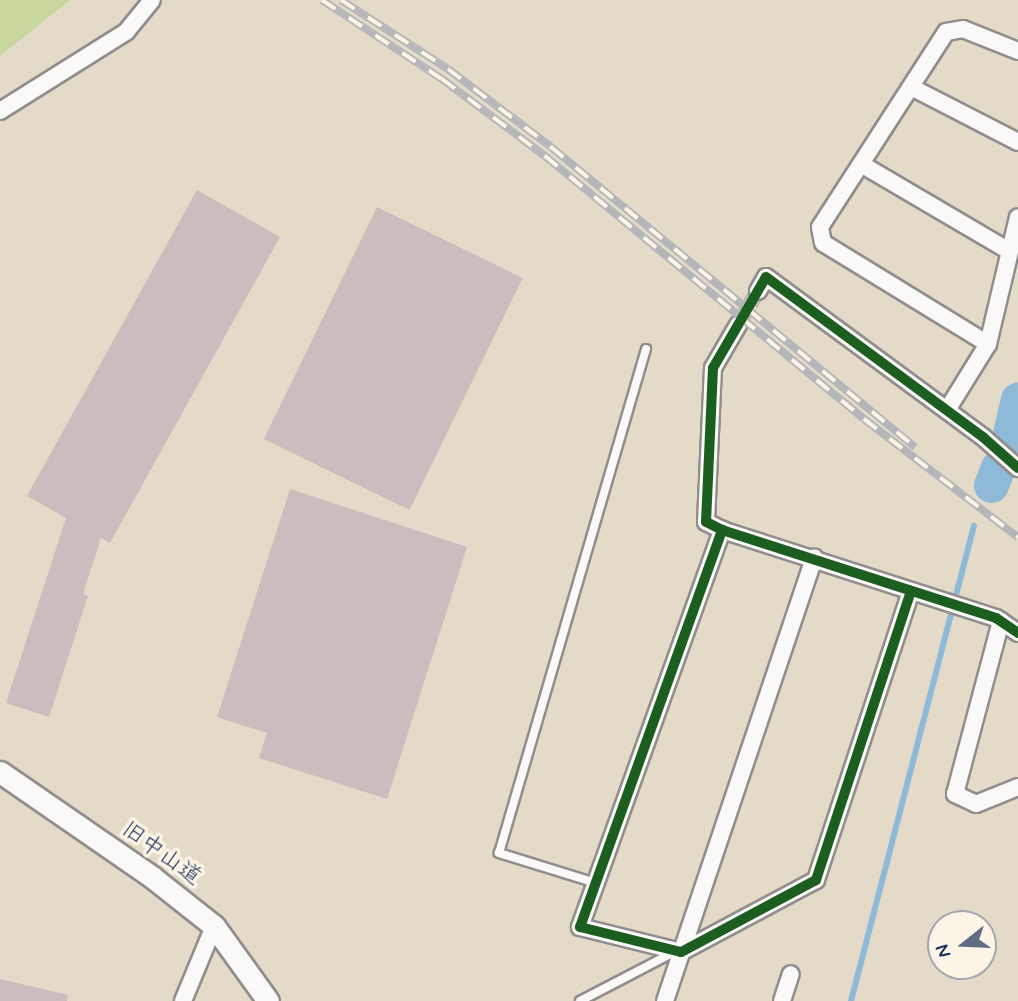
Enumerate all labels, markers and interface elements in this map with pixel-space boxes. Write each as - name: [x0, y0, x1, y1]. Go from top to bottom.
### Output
- street label: 旧中山道: [116, 816, 206, 892]
- north arrow: [927, 910, 997, 980]
- text: N: [930, 941, 957, 961]

